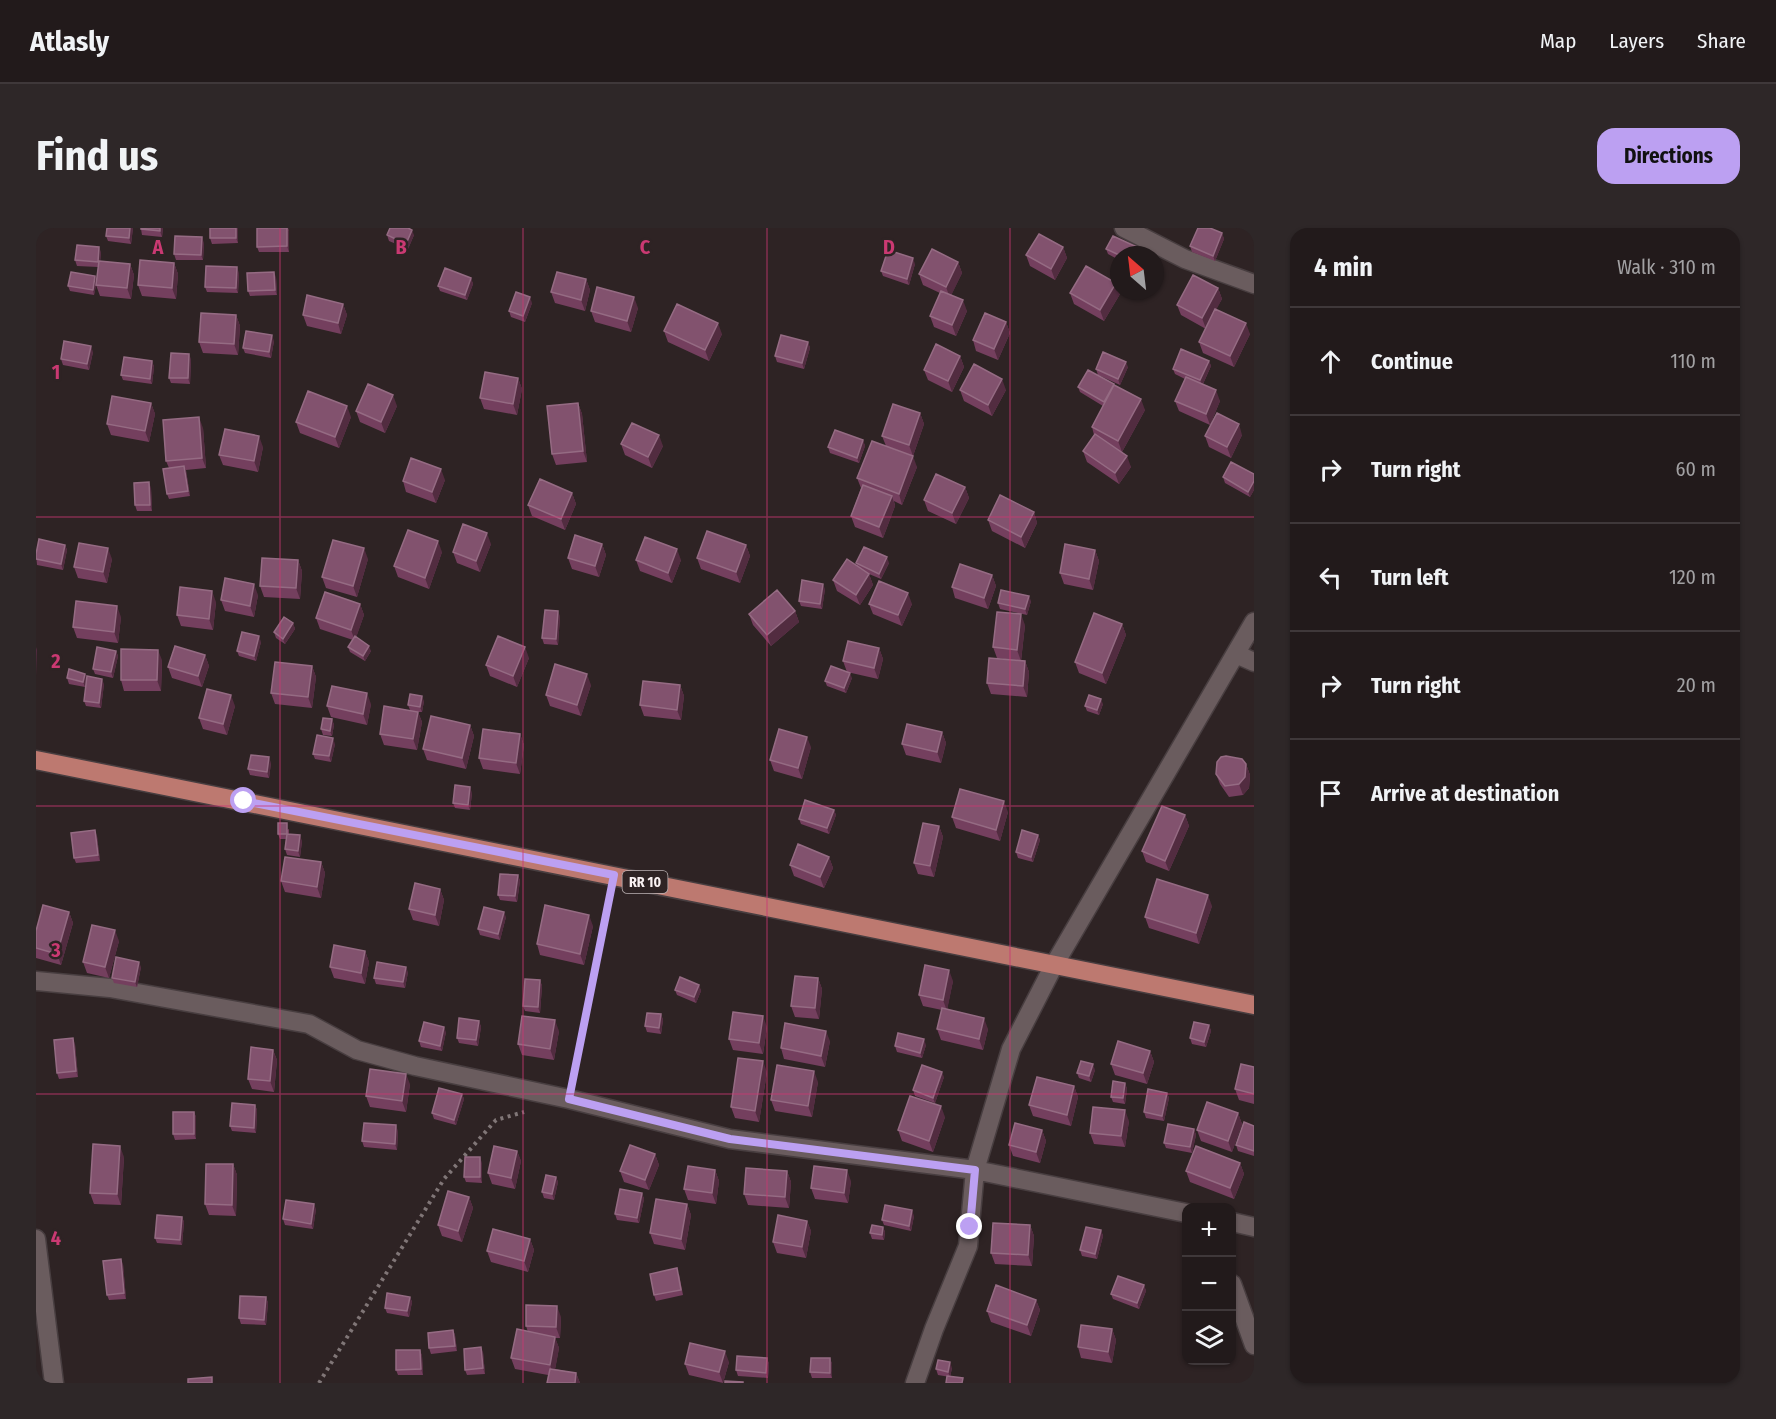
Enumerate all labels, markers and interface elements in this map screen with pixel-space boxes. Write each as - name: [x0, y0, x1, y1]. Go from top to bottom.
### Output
- text: Atlasly: [30, 25, 109, 58]
- text: Map: [1540, 28, 1576, 54]
- text: Layers: [1609, 28, 1664, 54]
- text: Share: [1697, 28, 1746, 54]
- button: Directions: [1597, 128, 1740, 184]
- text: Find us: [36, 131, 158, 181]
- text: A: [152, 235, 165, 259]
- text: B: [395, 235, 407, 259]
- text: C: [640, 235, 651, 259]
- text: D: [883, 235, 895, 259]
- north arrow: [1110, 246, 1164, 300]
- text: 4 min: [1314, 252, 1373, 283]
- text: Walk · 310 m: [1617, 255, 1716, 279]
- icon: ahead: [1314, 345, 1347, 378]
- text: Continue: [1371, 348, 1453, 375]
- text: 110 m: [1670, 349, 1716, 373]
- text: 1: [52, 360, 60, 384]
- icon: right: [1314, 453, 1347, 486]
- text: Turn right: [1371, 456, 1460, 483]
- text: 60 m: [1676, 457, 1716, 481]
- icon: left: [1314, 561, 1347, 594]
- text: Turn left: [1371, 564, 1449, 591]
- text: 120 m: [1669, 565, 1716, 589]
- text: 2: [50, 649, 61, 673]
- icon: right: [1314, 669, 1347, 702]
- text: Turn right: [1371, 672, 1460, 699]
- text: 20 m: [1677, 673, 1716, 697]
- icon: arrive: [1314, 777, 1347, 810]
- text: Arrive at destination: [1371, 780, 1559, 807]
- route start: [230, 787, 256, 813]
- road number: RR 10: [622, 871, 668, 893]
- text: 3: [50, 938, 61, 962]
- map controls: [1182, 1203, 1236, 1365]
- button: +: [1182, 1203, 1236, 1257]
- route end: [956, 1213, 982, 1239]
- text: 4: [51, 1226, 61, 1250]
- button: −: [1182, 1257, 1236, 1311]
- button: layers: [1182, 1311, 1236, 1365]

